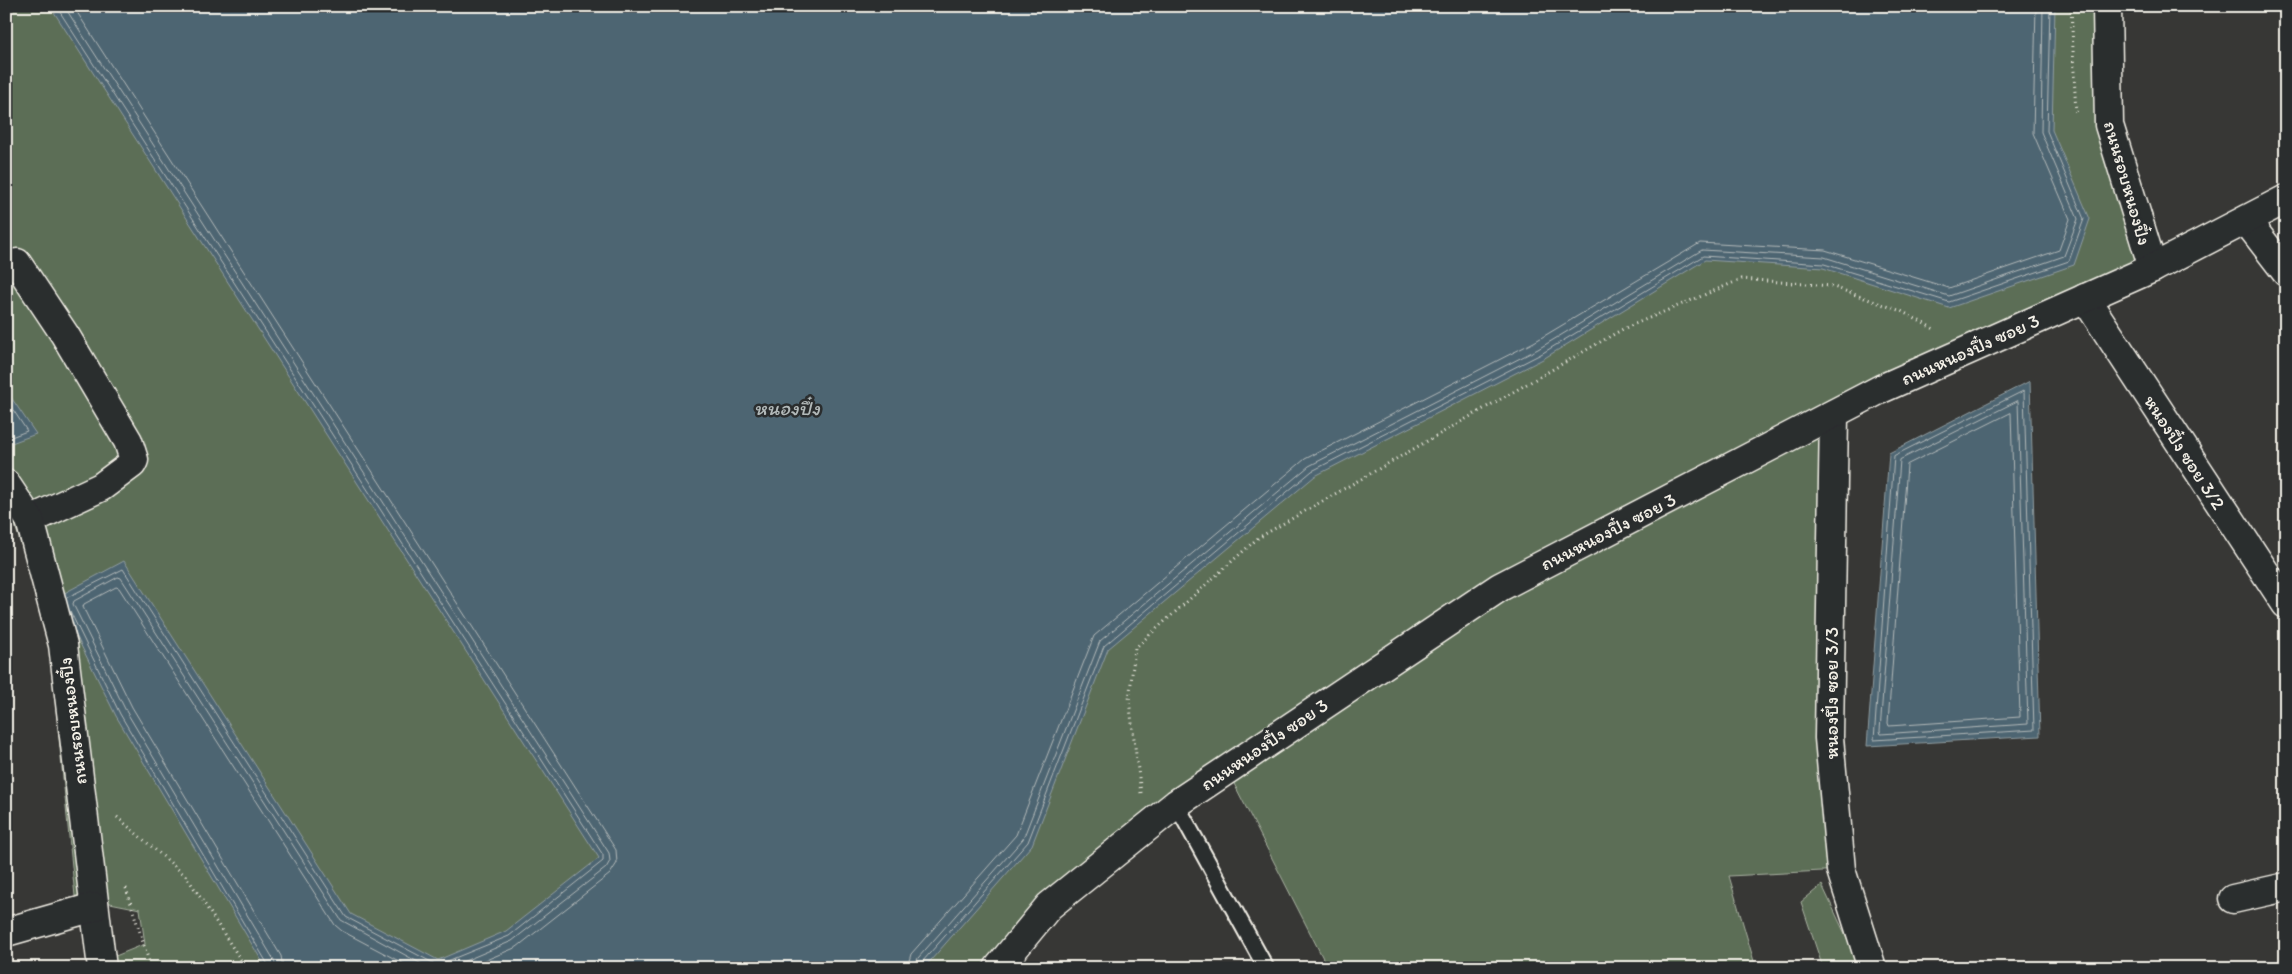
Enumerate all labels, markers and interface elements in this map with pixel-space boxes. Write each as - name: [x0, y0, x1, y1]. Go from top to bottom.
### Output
- street label: ถนนรอบหนองปึ๋ง: [2099, 118, 2156, 248]
- street label: ถนนหนองปึ๋ง ซอย 3: [1897, 309, 2043, 390]
- street label: หนองปึ๋ง ซอย 3/2: [2139, 391, 2230, 514]
- water label: หนองปึ๋ง: [754, 396, 821, 420]
- street label: ถนนหนองปึ๋ง ซอย 3: [1537, 487, 1680, 576]
- street label: หนองปึ๋ง ซอย 3/3: [1820, 627, 1843, 759]
- street label: ถนนรอบหนองปึ๋ง: [53, 656, 92, 786]
- street label: ถนนหนองปึ๋ง ซอย 3: [1196, 693, 1332, 796]

